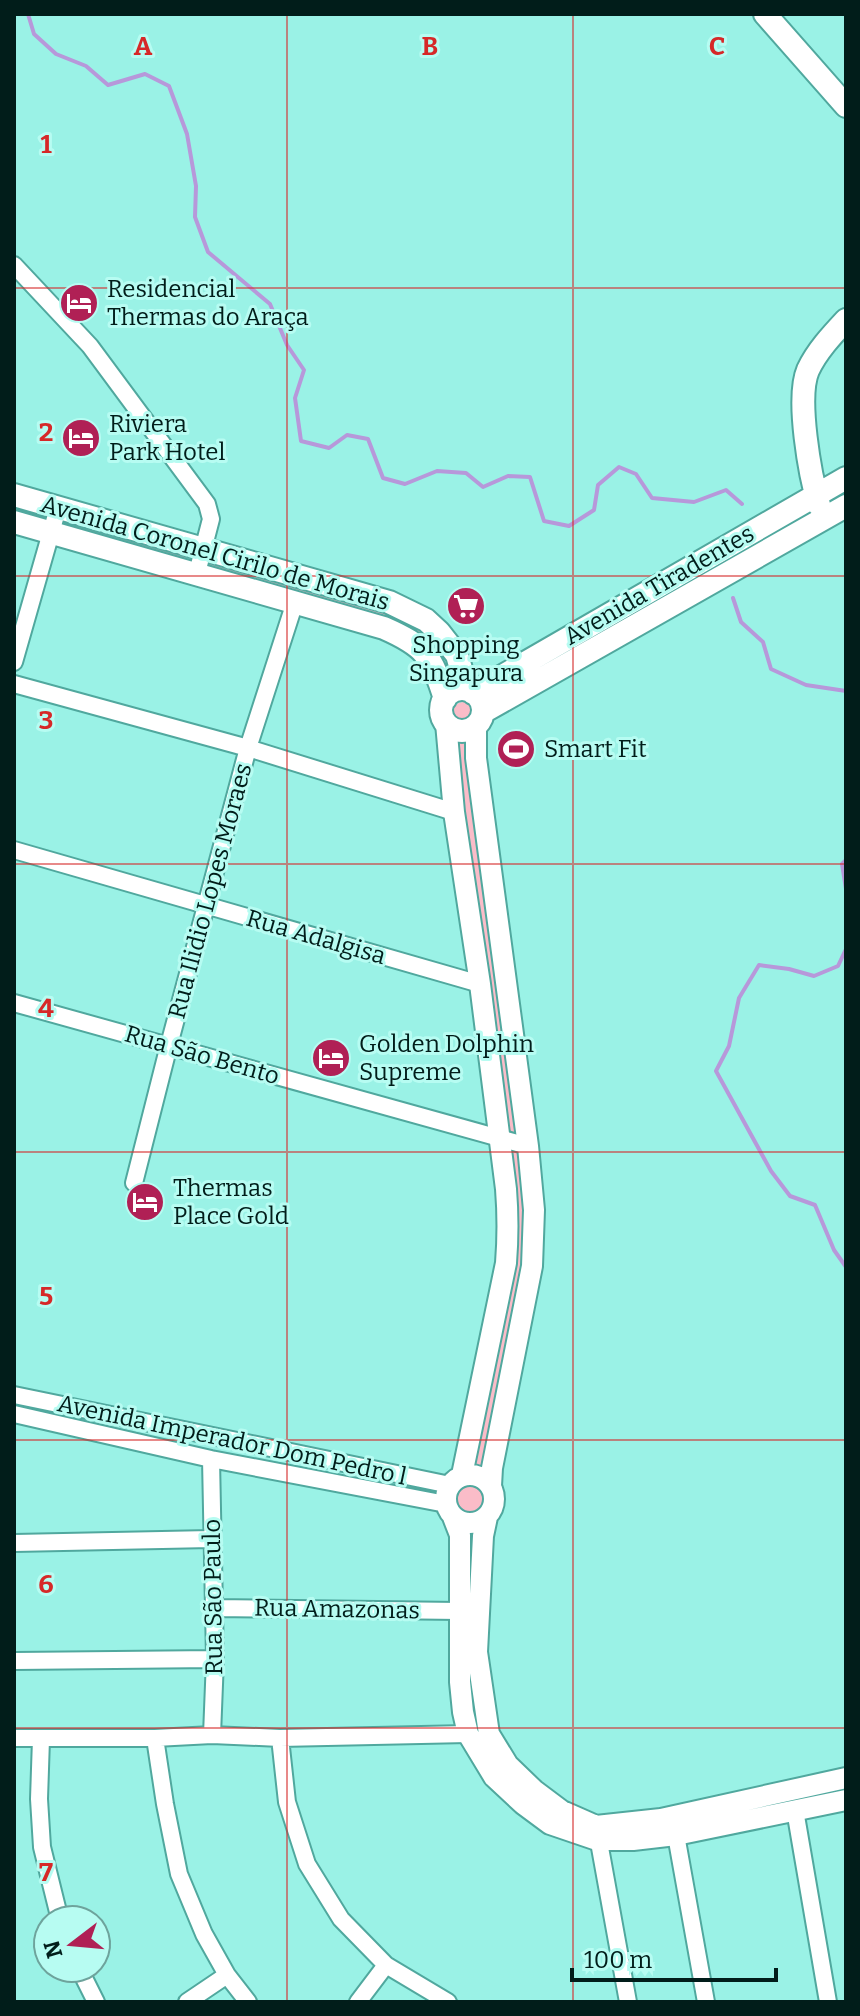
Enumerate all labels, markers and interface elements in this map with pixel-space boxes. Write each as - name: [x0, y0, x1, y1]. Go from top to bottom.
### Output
- text: A: [134, 31, 153, 62]
- text: B: [422, 31, 438, 62]
- text: C: [709, 31, 725, 62]
- text: 1: [40, 129, 52, 160]
- place label: Residencial Thermas do Araça: [107, 275, 309, 331]
- hotel icon: Residencial Thermas do Araça: [58, 282, 100, 324]
- place label: Riviera Park Hotel: [109, 410, 225, 466]
- text: 2: [39, 417, 53, 448]
- hotel icon: Riviera Park Hotel: [60, 417, 102, 459]
- street label: Avenida Coronel Cirilo de Morais: [37, 490, 393, 616]
- street label: Avenida Tiradentes: [559, 519, 759, 651]
- supermarket icon: Shopping Singapura: [445, 585, 487, 627]
- place label: Shopping Singapura: [409, 631, 523, 687]
- text: 3: [39, 705, 53, 736]
- sports icon: Smart Fit: [495, 728, 537, 770]
- place label: Smart Fit: [544, 735, 647, 763]
- street label: Rua Ilidio Lopes Moraes: [162, 760, 258, 1022]
- street label: Rua Adalgisa: [243, 904, 389, 970]
- text: 4: [38, 993, 54, 1024]
- street label: Rua São Bento: [121, 1020, 283, 1090]
- place label: Golden Dolphin Supreme: [359, 1030, 534, 1086]
- hotel icon: Golden Dolphin Supreme: [310, 1037, 352, 1079]
- place label: Thermas Place Gold: [173, 1174, 289, 1230]
- hotel icon: Thermas Place Gold: [124, 1181, 166, 1223]
- text: 5: [39, 1281, 53, 1312]
- street label: Avenida Imperador Dom Pedro l: [55, 1389, 409, 1491]
- street label: Rua São Paulo: [198, 1519, 228, 1675]
- text: 6: [38, 1569, 54, 1600]
- street label: Rua Amazonas: [254, 1594, 420, 1624]
- text: 7: [39, 1857, 53, 1888]
- north arrow: [32, 1904, 112, 1984]
- scale bar: [572, 1932, 776, 1982]
- text: N: [38, 1937, 69, 1961]
- text: 100 m: [584, 1946, 652, 1974]

